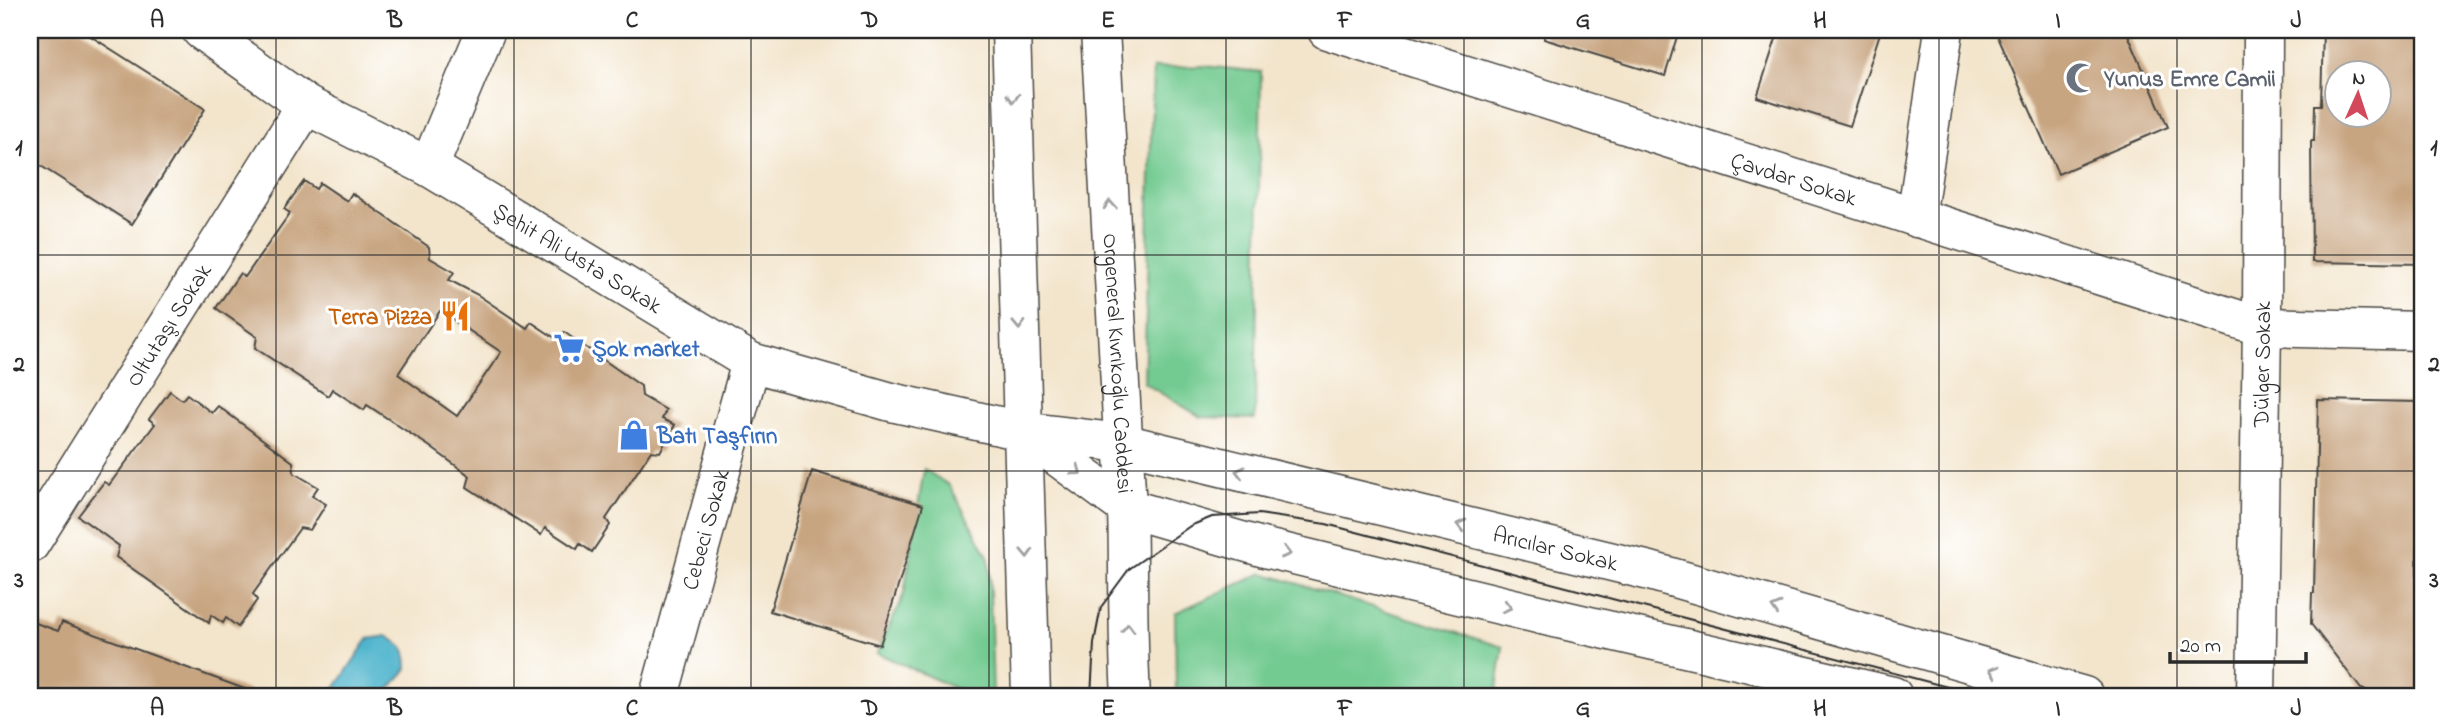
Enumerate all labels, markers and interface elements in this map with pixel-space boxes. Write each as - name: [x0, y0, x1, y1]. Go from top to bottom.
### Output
- text: A: [150, 5, 164, 38]
- text: B: [386, 5, 403, 38]
- text: C: [626, 5, 639, 38]
- text: D: [861, 5, 878, 38]
- text: E: [1101, 5, 1115, 38]
- text: F: [1337, 5, 1353, 38]
- text: G: [1576, 5, 1590, 38]
- text: H: [1813, 5, 1827, 38]
- text: I: [2055, 5, 2061, 38]
- text: J: [2290, 5, 2302, 38]
- north arrow: [2324, 60, 2394, 130]
- mosque icon: Yunus Emre Camii: [2064, 61, 2098, 95]
- place label: Yunus Emre Camii: [2103, 64, 2276, 97]
- text: N: [2352, 66, 2366, 93]
- one-way arrow: [1005, 93, 1021, 104]
- text: 1: [15, 133, 23, 166]
- text: 1: [2430, 133, 2438, 166]
- street label: Çavdar Sokak: [1726, 145, 1861, 217]
- street label: Şehit Ali Usta Sokak: [486, 195, 668, 324]
- one-way arrow: [1102, 199, 1117, 210]
- street label: Orgeneral Kıvrıkoğlu Caddesi: [1093, 233, 1140, 495]
- street label: Oltutaşı Sokak: [119, 257, 222, 394]
- restaurant icon: Terra Pizza: [438, 299, 472, 333]
- street label: Dülger Sokak: [2246, 300, 2281, 428]
- place label: Terra Pizza: [328, 302, 432, 335]
- one-way arrow: [1011, 321, 1027, 331]
- supermarket icon: Şok market: [552, 331, 586, 365]
- place label: Şok market: [592, 334, 700, 367]
- text: 2: [12, 349, 25, 382]
- text: 2: [2427, 349, 2440, 382]
- shop icon: Batı Taşfırın: [617, 418, 651, 452]
- place label: Batı Taşfırın: [656, 421, 777, 454]
- one-way arrow: [1069, 463, 1082, 476]
- street label: Cebeci Sokak: [675, 465, 740, 594]
- one-way arrow: [1234, 466, 1246, 480]
- one-way arrow: [1455, 519, 1467, 533]
- street label: Arıcılar Sokak: [1489, 520, 1622, 582]
- one-way arrow: [1280, 545, 1292, 559]
- one-way arrow: [1019, 548, 1034, 559]
- text: 3: [13, 565, 24, 598]
- text: 3: [2428, 565, 2439, 598]
- one-way arrow: [1501, 599, 1513, 613]
- one-way arrow: [1770, 601, 1782, 616]
- scale bar: [2170, 621, 2306, 665]
- one-way arrow: [1120, 622, 1136, 633]
- text: 20 m: [2180, 632, 2221, 662]
- one-way arrow: [1989, 664, 2001, 679]
- text: A: [150, 693, 164, 726]
- text: B: [386, 693, 403, 726]
- text: C: [626, 693, 639, 726]
- text: D: [861, 693, 878, 726]
- text: E: [1101, 693, 1115, 726]
- text: F: [1337, 693, 1353, 726]
- text: G: [1576, 693, 1590, 726]
- text: H: [1813, 693, 1827, 726]
- text: I: [2055, 693, 2061, 726]
- text: J: [2290, 693, 2302, 726]

